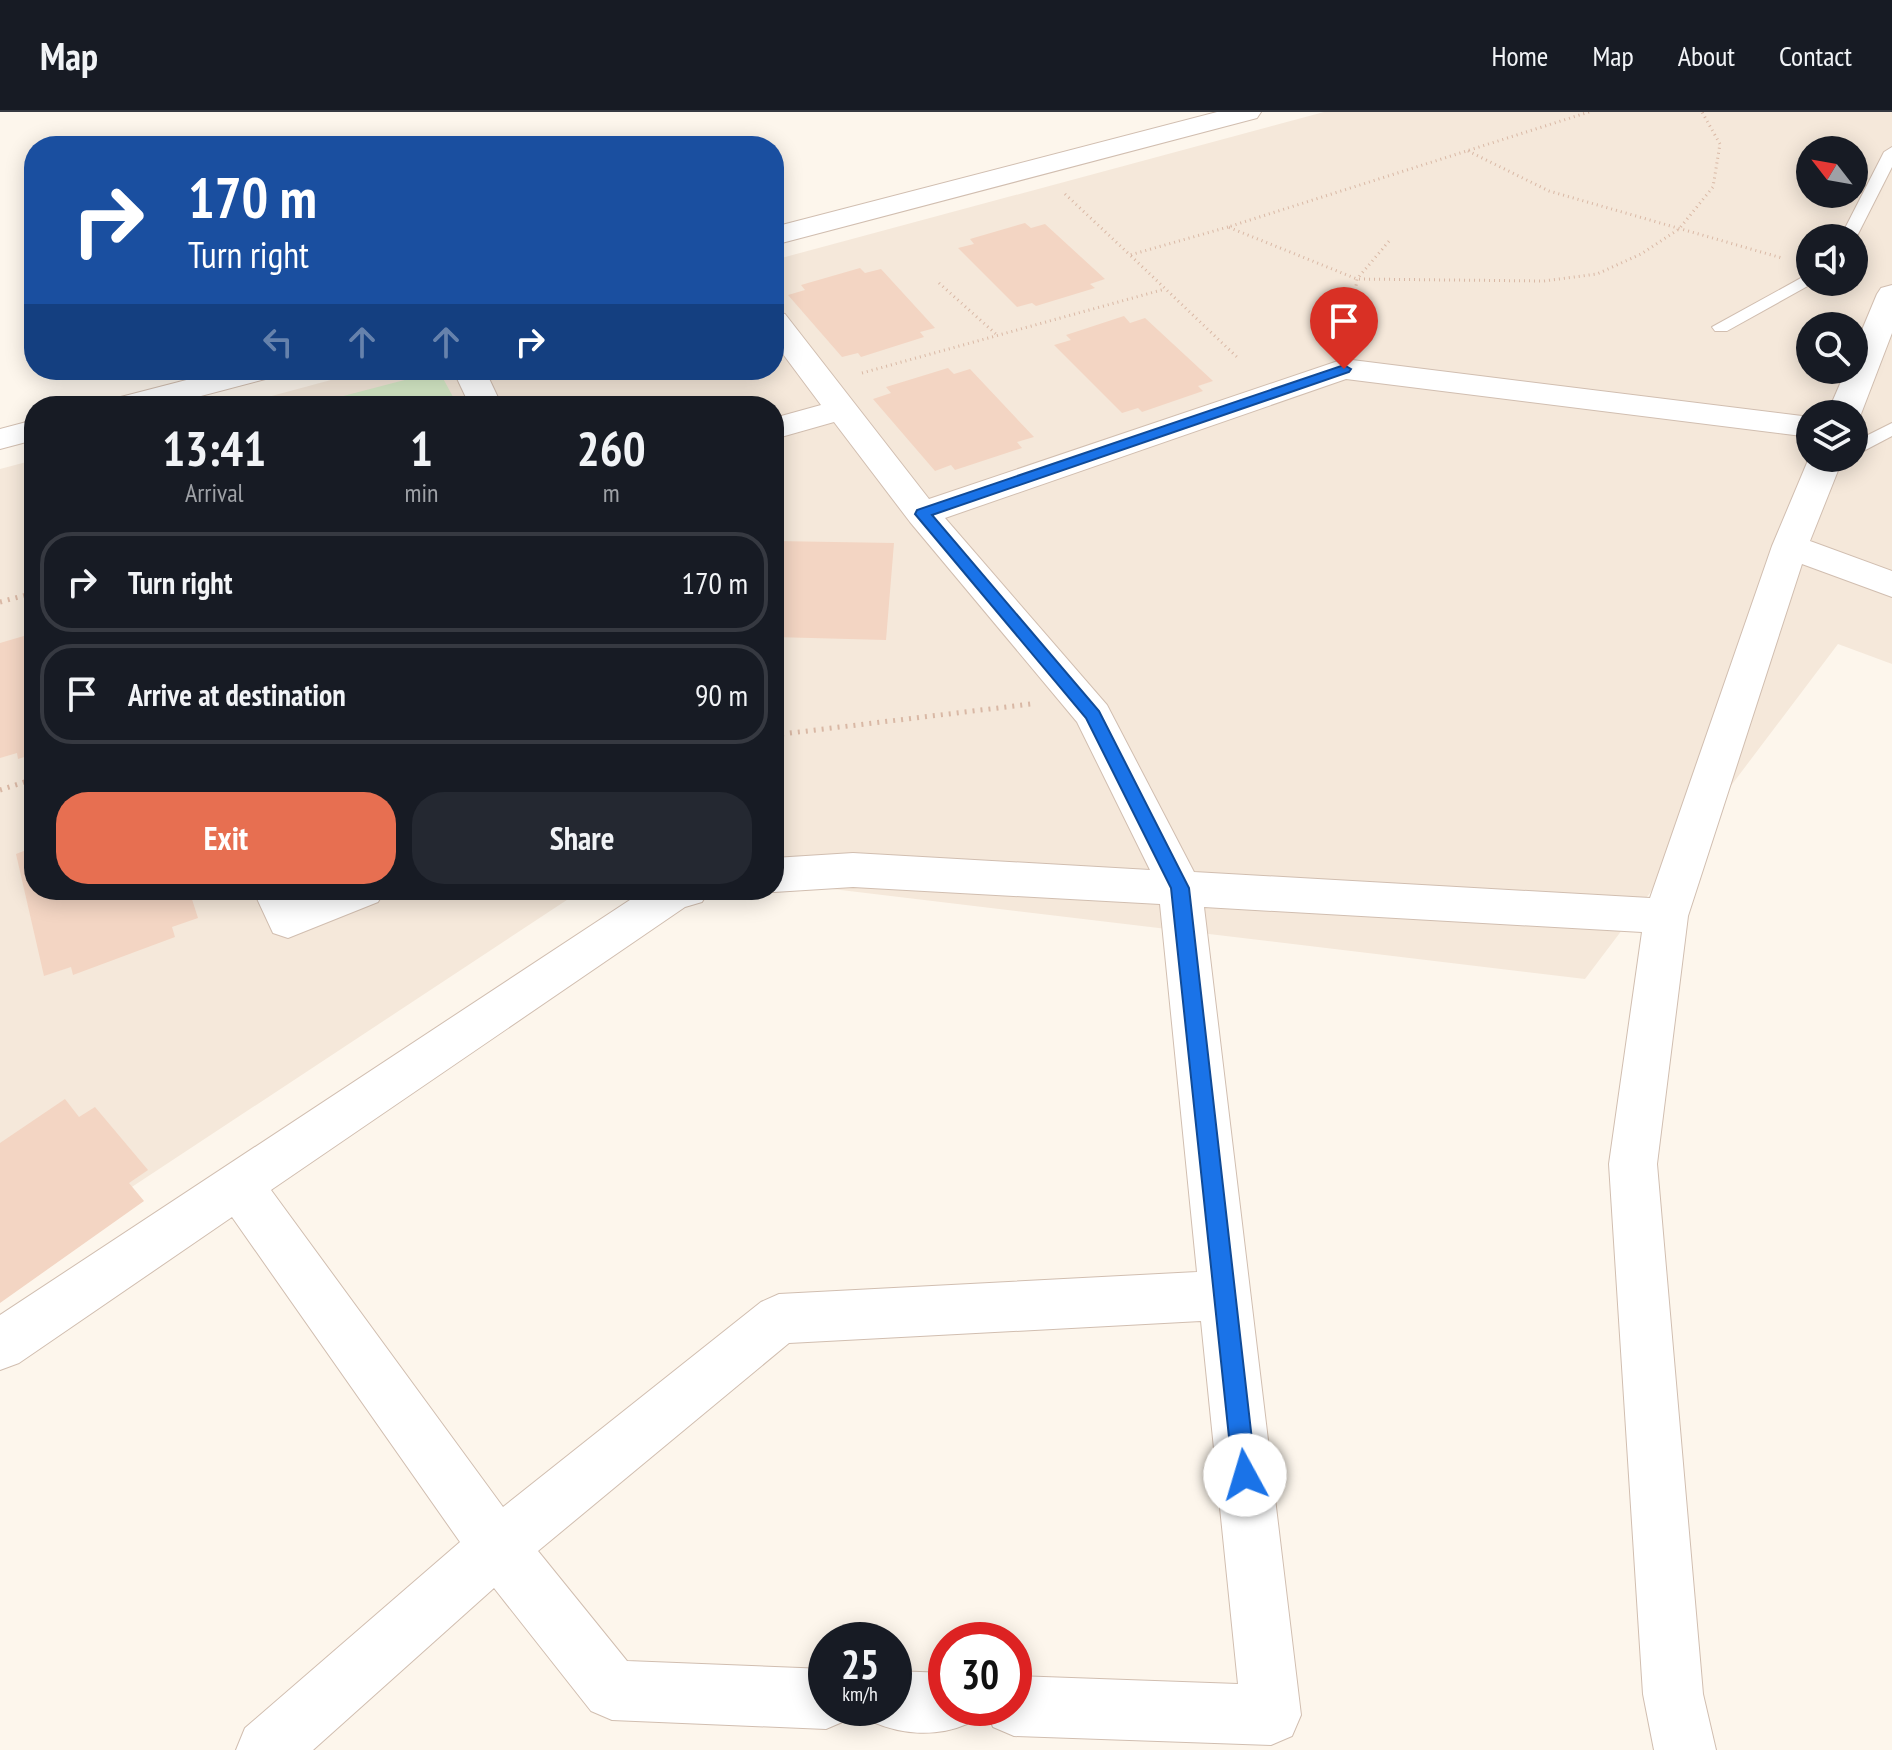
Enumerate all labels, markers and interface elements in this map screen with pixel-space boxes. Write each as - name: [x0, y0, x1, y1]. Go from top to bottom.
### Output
- text: Map: [40, 31, 98, 80]
- text: Home: [1492, 37, 1548, 74]
- text: Map: [1592, 37, 1634, 74]
- text: About: [1678, 37, 1735, 74]
- text: Contact: [1779, 37, 1852, 74]
- north arrow: [1796, 136, 1868, 208]
- map controls: [1796, 136, 1868, 472]
- text: 170 m: [188, 161, 317, 233]
- icon: right: [56, 168, 160, 272]
- button: sound: [1796, 224, 1868, 296]
- text: Turn right: [188, 231, 309, 278]
- pin: [1310, 287, 1378, 369]
- icon: arrive: [1322, 299, 1366, 343]
- button: search: [1796, 312, 1868, 384]
- icon: left: [256, 320, 300, 364]
- icon: ahead: [340, 320, 384, 364]
- icon: ahead: [424, 320, 468, 364]
- icon: right: [508, 320, 552, 364]
- button: layers: [1796, 400, 1868, 472]
- text: 13:41: [162, 417, 266, 479]
- text: 1: [410, 417, 433, 479]
- text: 260: [577, 417, 646, 479]
- text: Arrival: [185, 476, 244, 509]
- text: min: [404, 476, 438, 509]
- text: m: [603, 476, 620, 509]
- icon: right: [60, 560, 104, 604]
- text: Turn right: [128, 563, 232, 602]
- text: 170 m: [682, 563, 748, 602]
- icon: arrive: [60, 672, 104, 716]
- text: Arrive at destination: [128, 675, 346, 714]
- text: 90 m: [695, 675, 748, 714]
- button: Exit: [56, 792, 396, 884]
- button: Share: [412, 792, 752, 884]
- position arrow: [1203, 1433, 1287, 1517]
- speed limit sign: 30: [928, 1622, 1032, 1726]
- text: 25: [841, 1638, 879, 1690]
- text: km/h: [842, 1681, 878, 1707]

